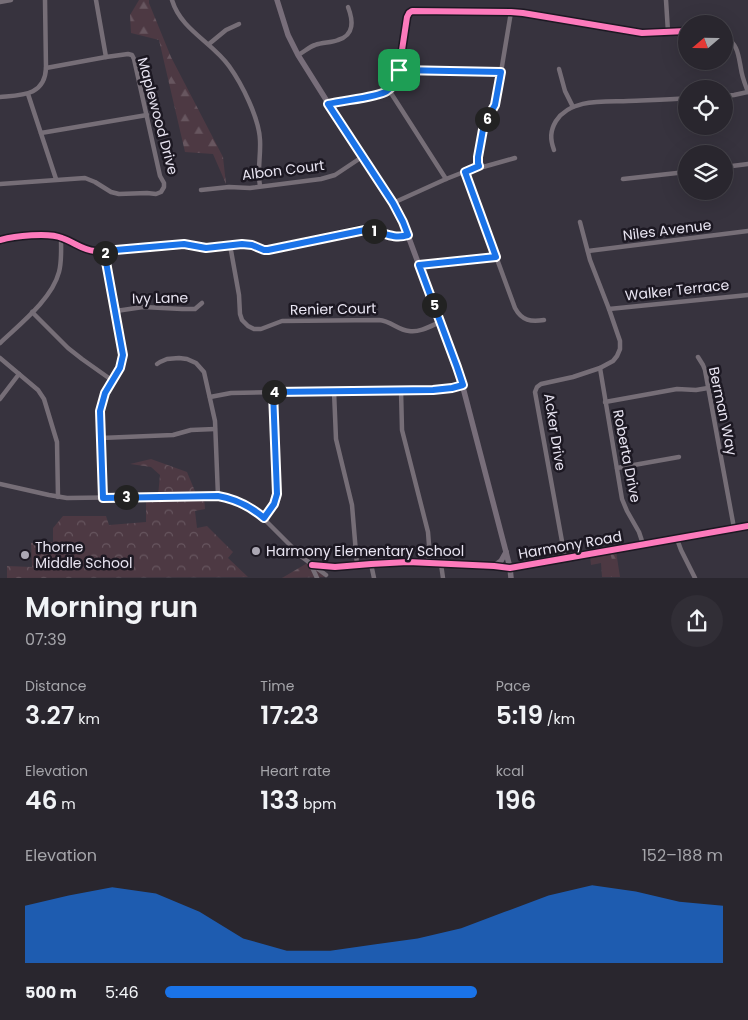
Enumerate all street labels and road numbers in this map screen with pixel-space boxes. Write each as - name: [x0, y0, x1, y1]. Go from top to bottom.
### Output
- street label: Maplewood Drive: [133, 55, 183, 177]
- street label: Albon Court: [241, 155, 325, 185]
- street label: Niles Avenue: [622, 215, 713, 245]
- street label: Walker Terrace: [624, 275, 730, 305]
- street label: Ivy Lane: [132, 288, 189, 308]
- street label: Renier Court: [290, 298, 376, 320]
- street label: Berman Way: [704, 365, 742, 457]
- street label: Acker Drive: [539, 392, 571, 472]
- street label: Roberta Drive: [608, 408, 646, 504]
- street label: Harmony Road: [517, 526, 623, 564]

